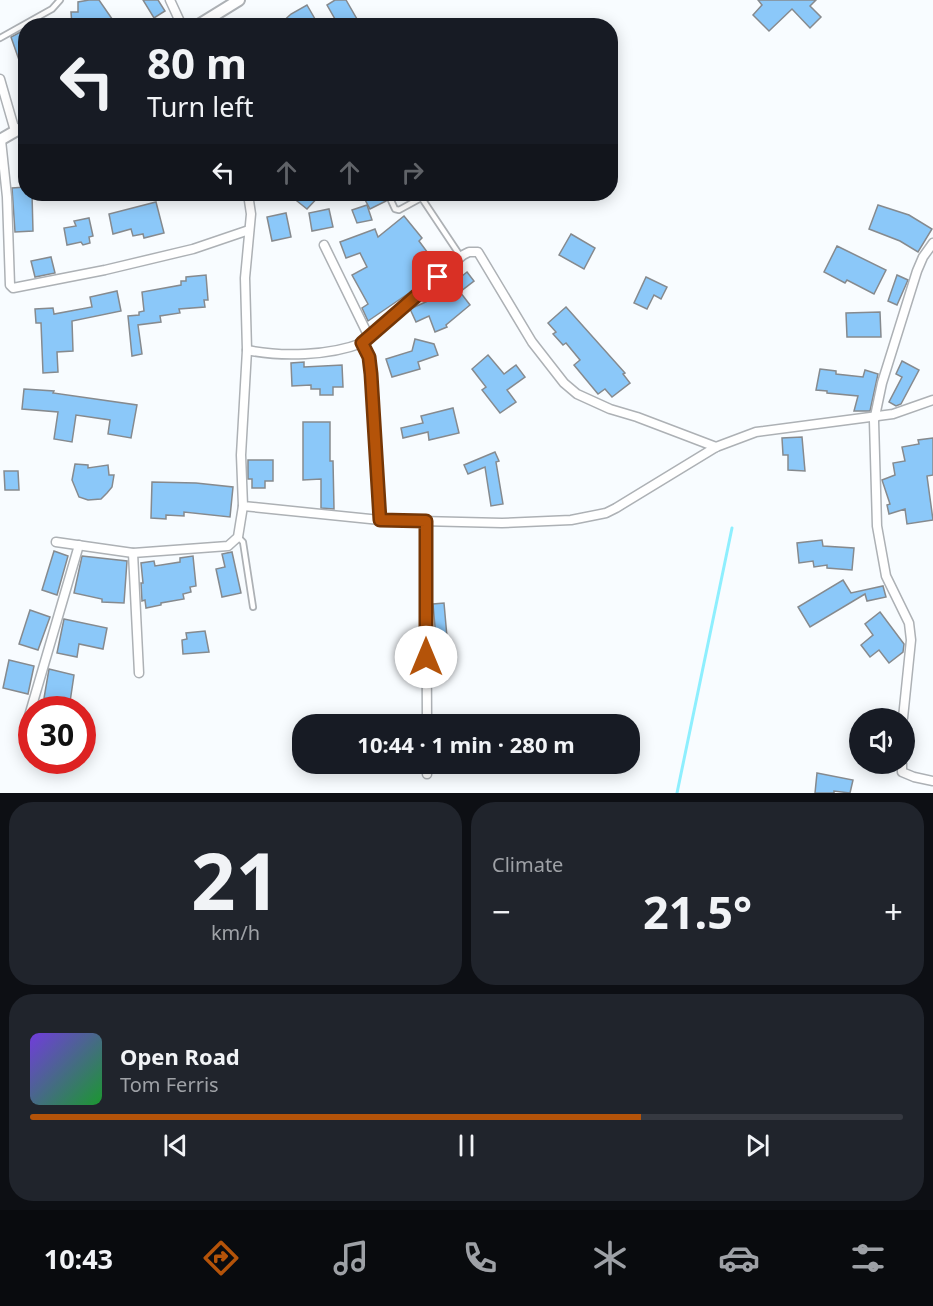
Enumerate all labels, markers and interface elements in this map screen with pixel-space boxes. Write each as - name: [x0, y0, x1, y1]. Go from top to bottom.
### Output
- text: 80 m: [147, 34, 247, 91]
- icon: left: [48, 42, 126, 120]
- text: Turn left: [147, 88, 253, 125]
- icon: left: [207, 156, 240, 189]
- icon: ahead: [270, 156, 303, 189]
- icon: ahead: [333, 156, 366, 189]
- icon: right: [396, 156, 429, 189]
- pin: [412, 251, 463, 302]
- icon: arrive: [421, 260, 454, 293]
- position arrow: [394, 625, 458, 689]
- speed limit sign: 30: [18, 696, 96, 774]
- map controls: [849, 708, 915, 774]
- button: sound: [849, 708, 915, 774]
- text: 10:44 · 1 min · 280 m: [357, 729, 575, 759]
- text: 21: [191, 827, 280, 933]
- text: Climate: [492, 851, 563, 878]
- text: 21.5°: [643, 881, 752, 942]
- text: −: [492, 889, 511, 934]
- text: +: [884, 889, 903, 934]
- text: km/h: [211, 919, 260, 946]
- text: Open Road: [120, 1041, 240, 1071]
- text: Tom Ferris: [120, 1071, 219, 1098]
- icon: previous: [159, 1129, 192, 1162]
- icon: pause: [450, 1129, 483, 1162]
- icon: next: [741, 1129, 774, 1162]
- icon: directions: [200, 1237, 242, 1279]
- icon: music: [330, 1237, 372, 1279]
- icon: phone: [459, 1237, 501, 1279]
- icon: climate: [589, 1237, 631, 1279]
- icon: car: [718, 1237, 760, 1279]
- icon: filters: [847, 1237, 889, 1279]
- text: 10:43: [44, 1240, 113, 1277]

